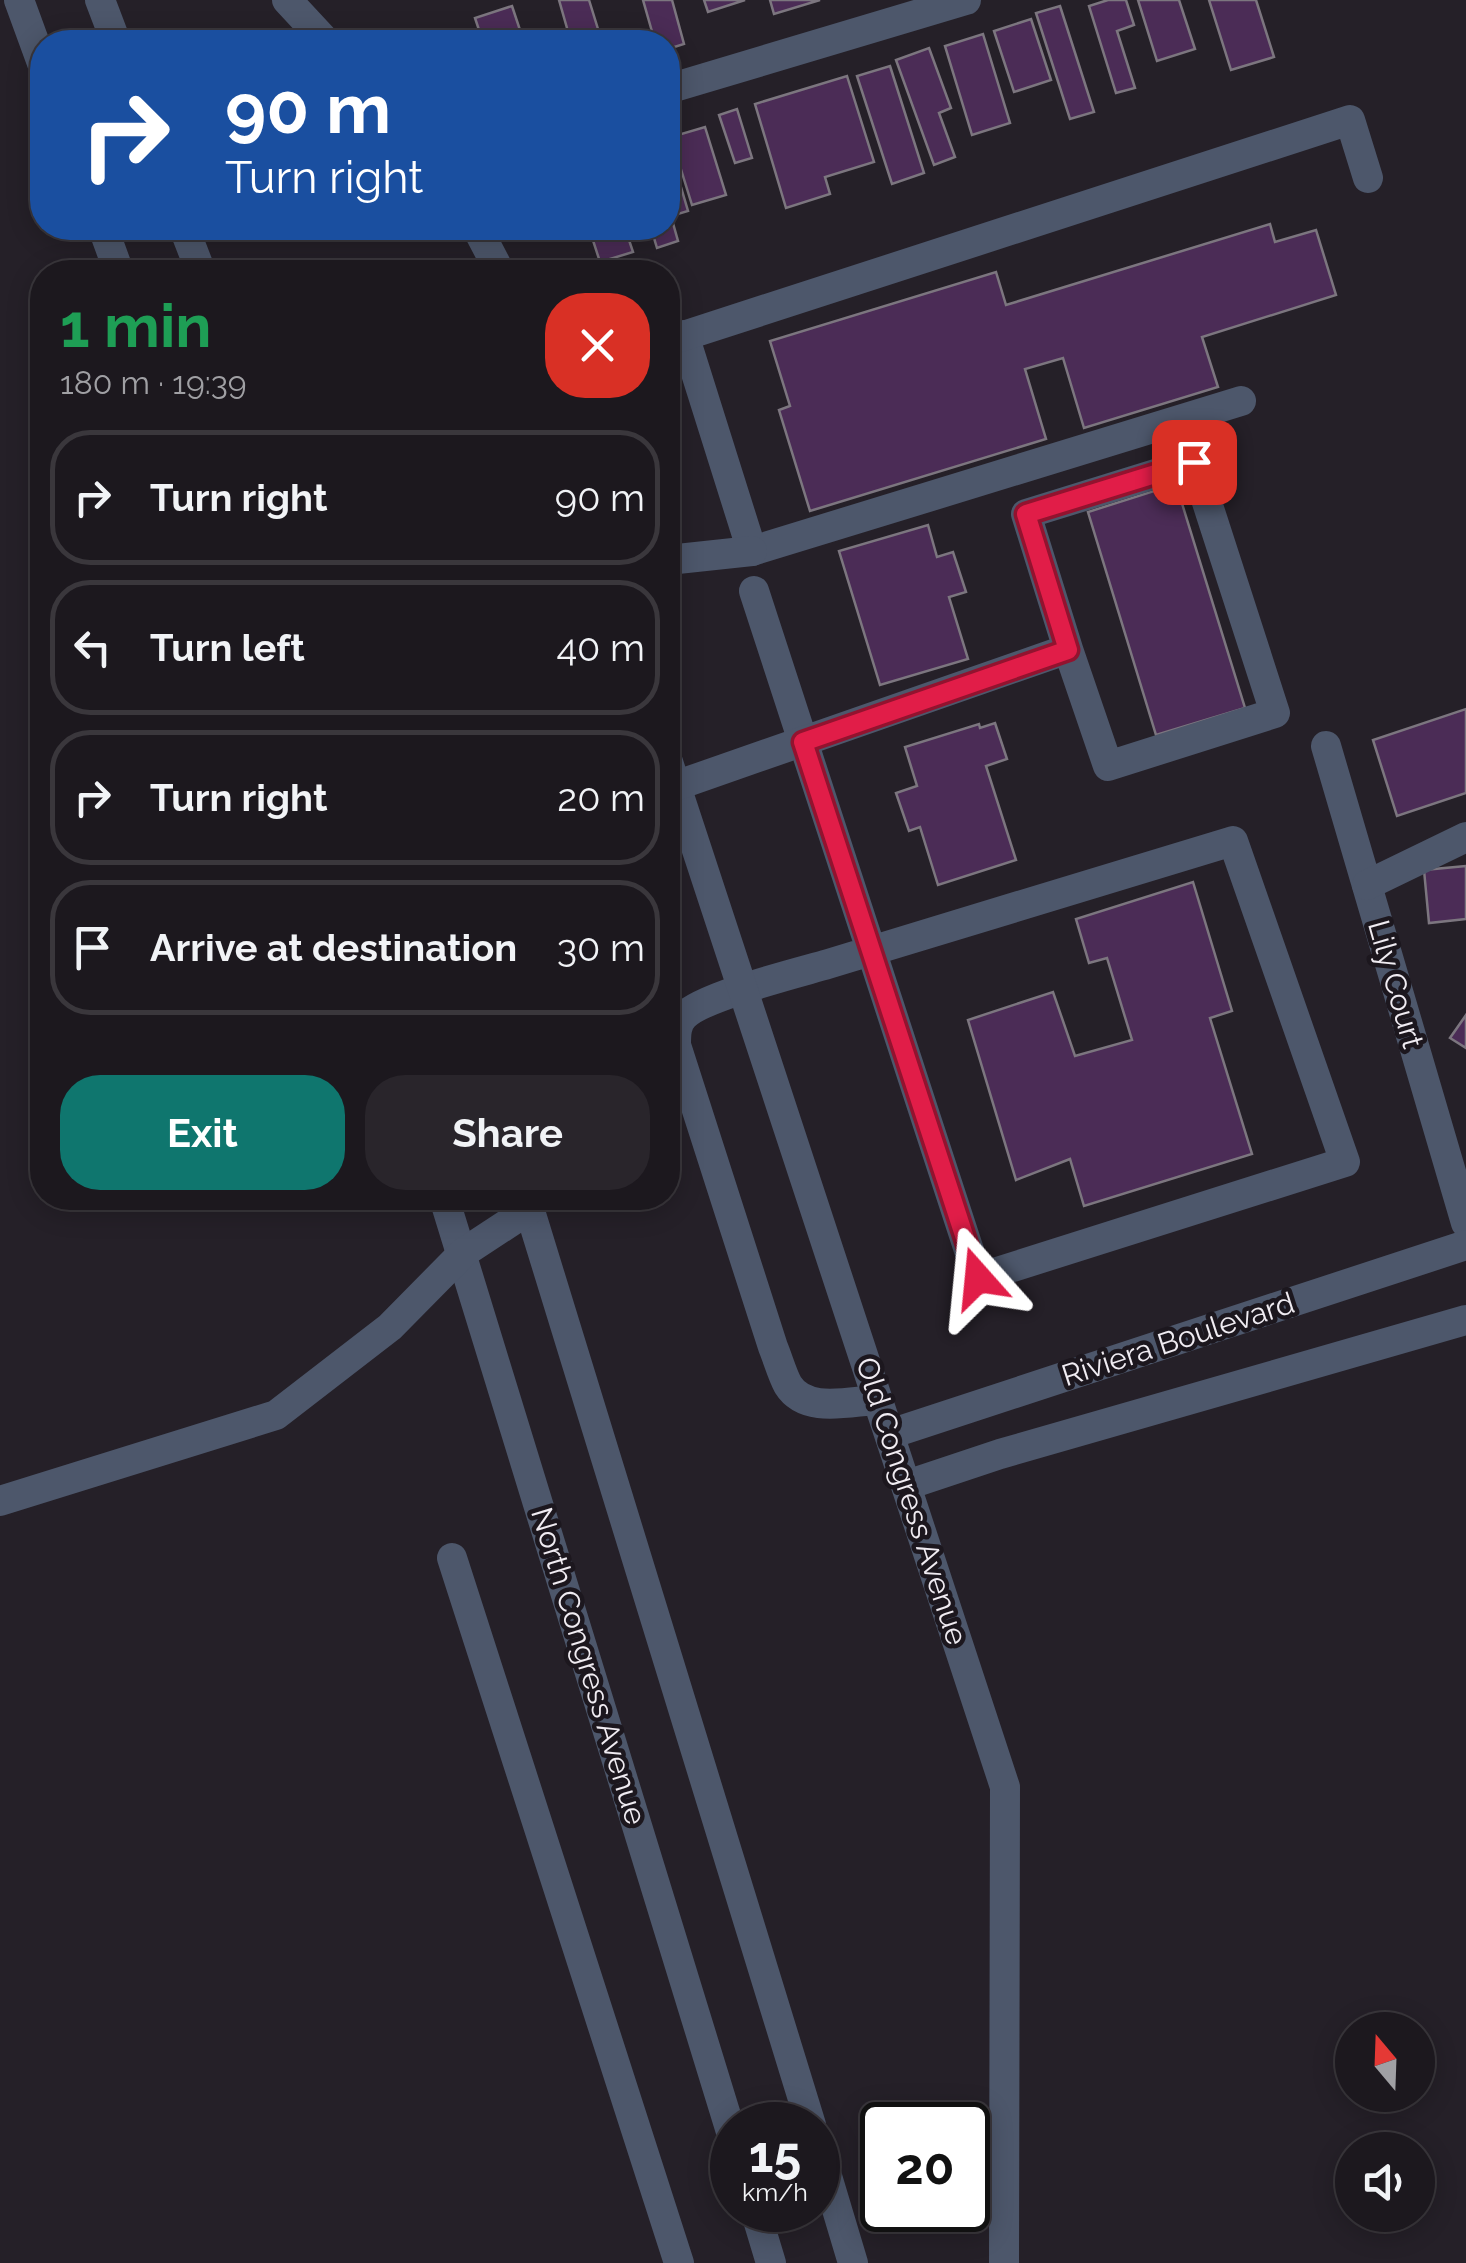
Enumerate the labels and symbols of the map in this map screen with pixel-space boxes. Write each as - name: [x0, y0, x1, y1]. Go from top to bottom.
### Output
- pin: [1152, 420, 1237, 505]
- street label: Lily Court: [1361, 916, 1431, 1052]
- position arrow: [926, 1226, 1030, 1330]
- street label: Riviera Boulevard: [1057, 1285, 1299, 1393]
- street label: Old Congress Avenue: [849, 1353, 975, 1649]
- street label: North Congress Avenue: [524, 1503, 654, 1829]
- north arrow: [1335, 2012, 1435, 2112]
- speed limit sign: 20: [860, 2102, 990, 2232]

